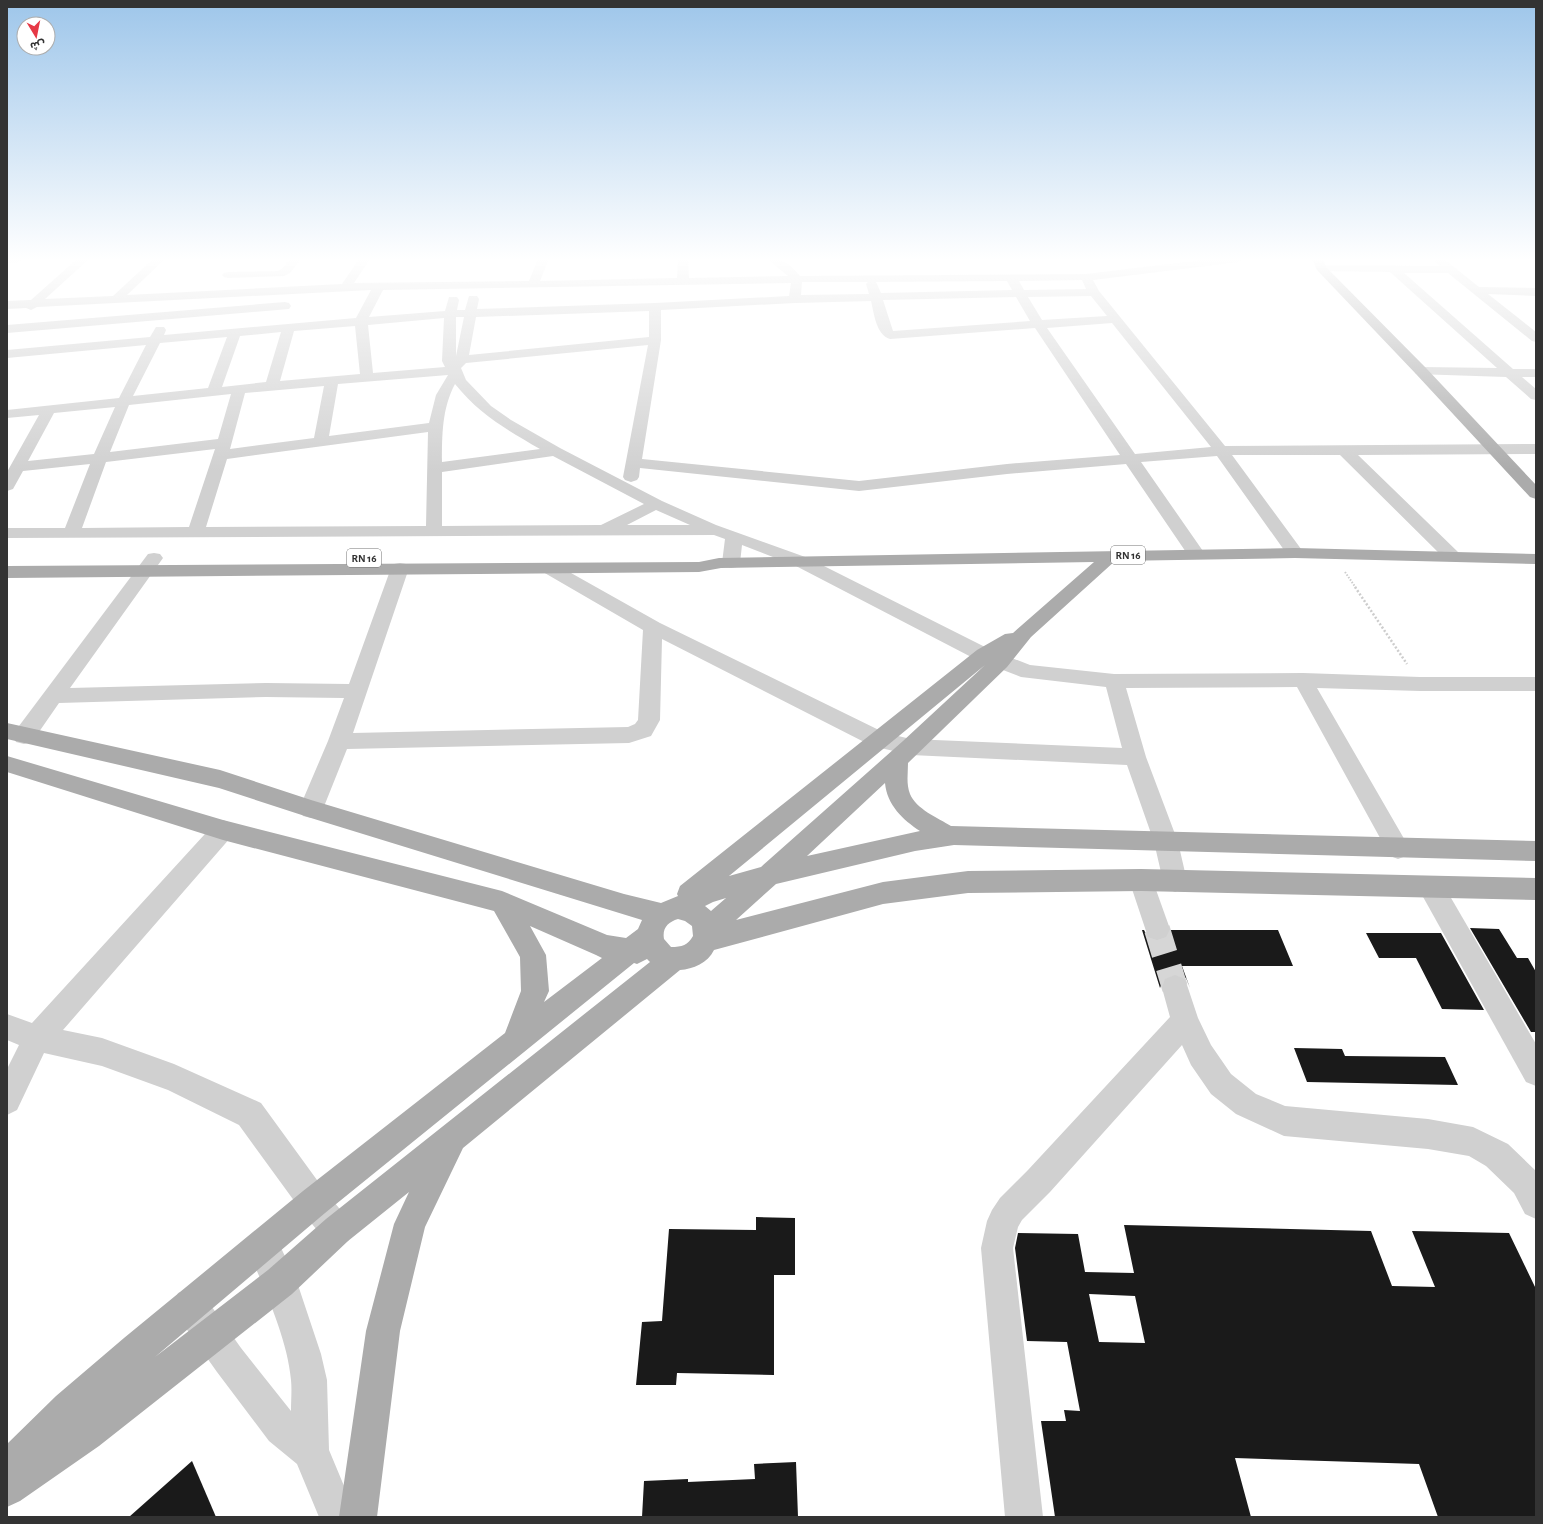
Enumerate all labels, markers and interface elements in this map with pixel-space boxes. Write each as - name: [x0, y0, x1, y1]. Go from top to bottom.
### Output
- north arrow: [16, 16, 56, 56]
- text: ش: [29, 38, 46, 52]
- road number: RN 16: [1111, 546, 1145, 564]
- road number: RN 16: [347, 549, 381, 567]

